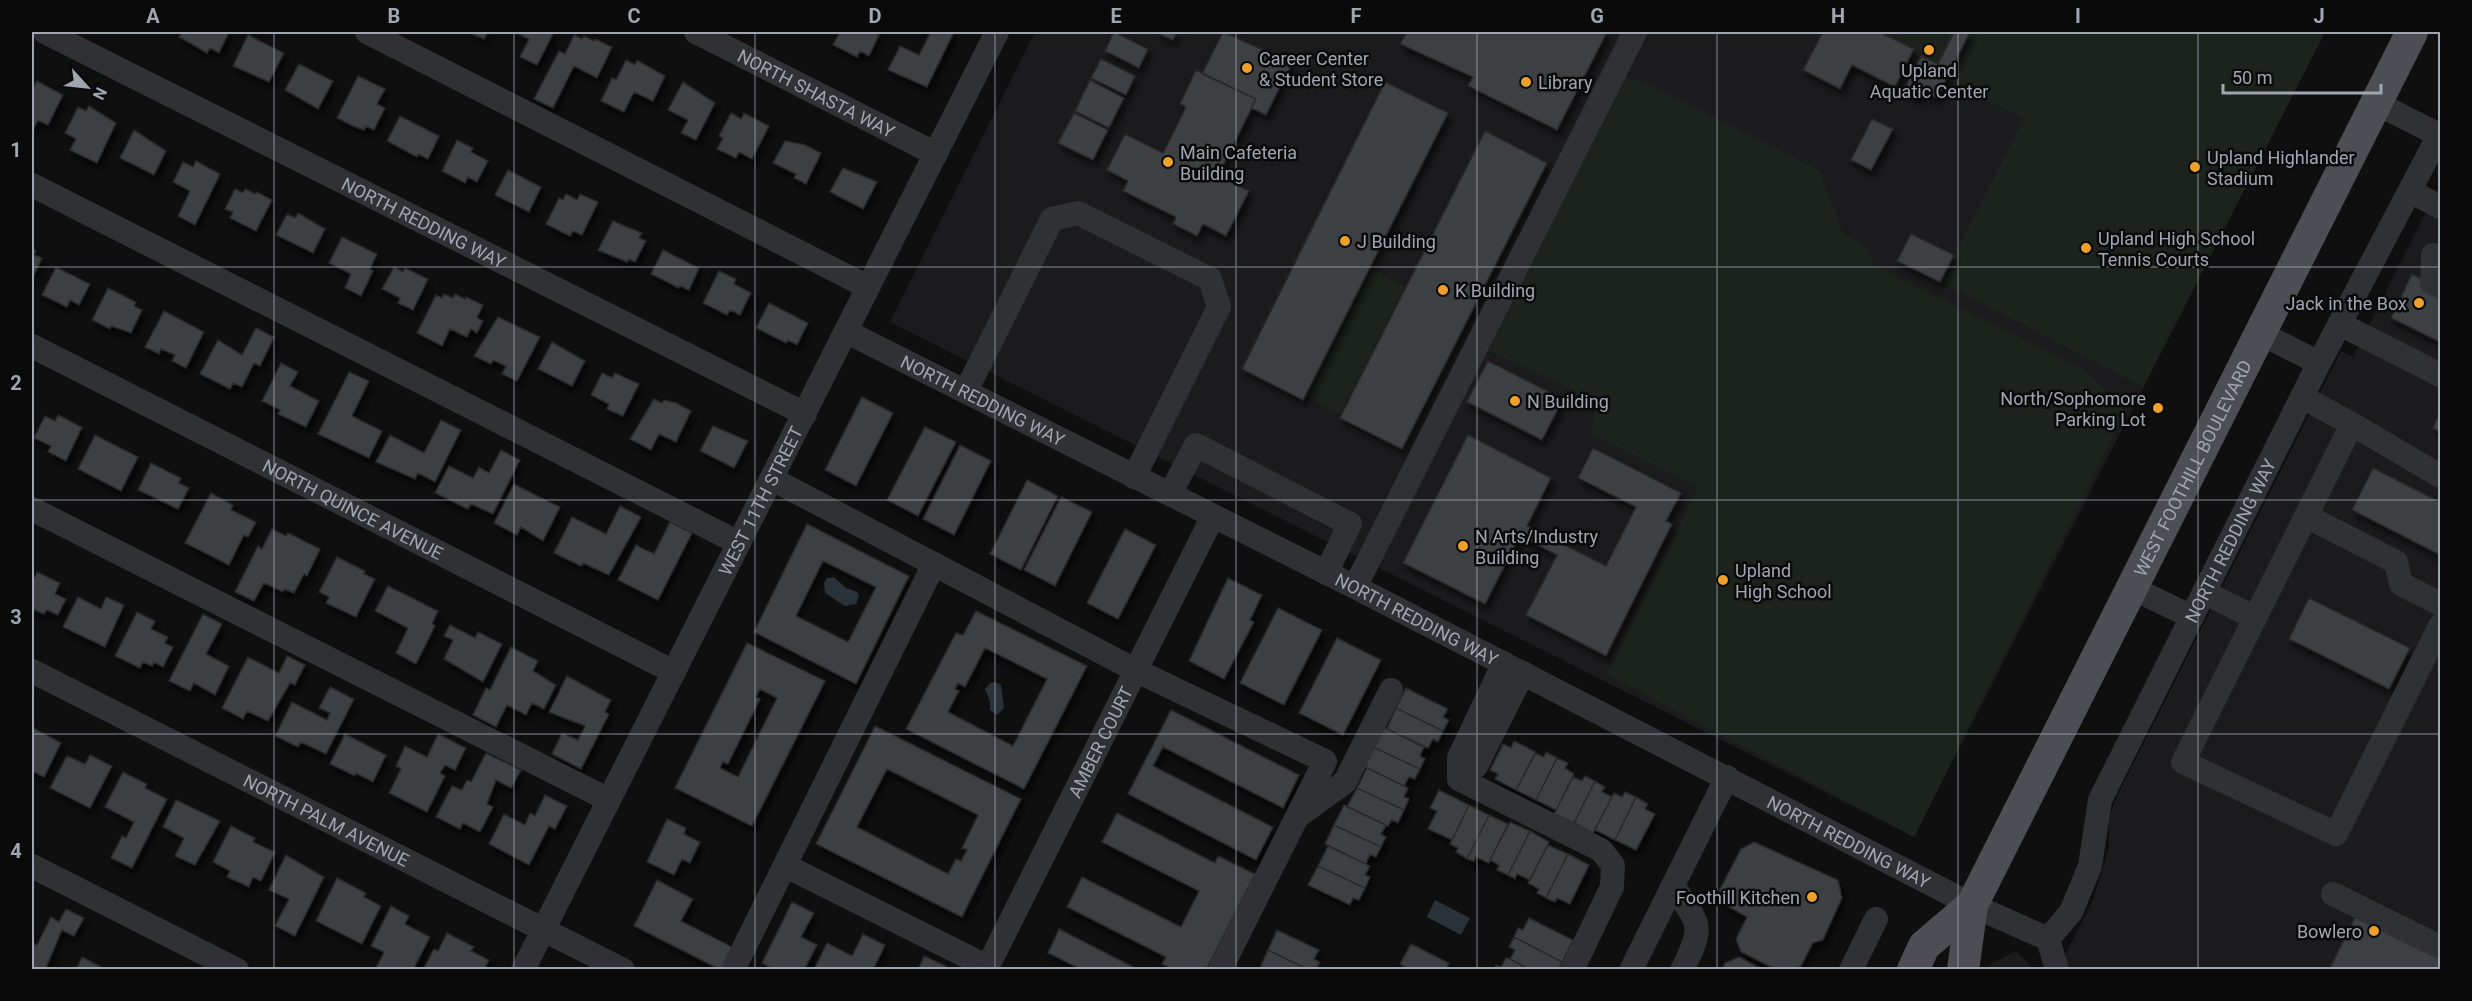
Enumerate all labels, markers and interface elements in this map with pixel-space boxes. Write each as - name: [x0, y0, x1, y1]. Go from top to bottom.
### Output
- text: A: [146, 4, 160, 28]
- text: B: [388, 4, 400, 28]
- text: C: [627, 4, 641, 28]
- text: D: [869, 4, 882, 28]
- text: E: [1110, 4, 1122, 28]
- text: F: [1351, 4, 1362, 28]
- text: G: [1590, 4, 1604, 28]
- text: H: [1831, 4, 1845, 28]
- text: I: [2075, 4, 2081, 28]
- text: J: [2313, 4, 2325, 28]
- marker: Upland Aquatic Center: [1922, 43, 1936, 57]
- street label: NORTH SHASTA WAY: [734, 45, 899, 142]
- place label: Career Center & Student Store: [1259, 48, 1383, 90]
- north arrow: [57, 57, 117, 117]
- scale bar: [2223, 57, 2380, 95]
- place label: Upland Aquatic Center: [1870, 60, 1988, 102]
- marker: Career Center & Student Store: [1240, 61, 1254, 75]
- text: 50 m: [2232, 67, 2272, 88]
- place label: Library: [1538, 72, 1593, 93]
- marker: Library: [1519, 75, 1533, 89]
- text: N: [89, 84, 111, 103]
- text: 1: [10, 138, 22, 162]
- place label: Main Cafeteria Building: [1180, 142, 1297, 184]
- place label: Upland Highlander Stadium: [2207, 147, 2355, 189]
- marker: Main Cafeteria Building: [1161, 155, 1175, 169]
- marker: Upland Highlander Stadium: [2188, 160, 2202, 174]
- street label: NORTH REDDING WAY: [339, 173, 509, 272]
- place label: Upland High School Tennis Courts: [2098, 228, 2255, 270]
- place label: J Building: [1357, 231, 1436, 252]
- marker: J Building: [1338, 234, 1352, 248]
- marker: Upland High School Tennis Courts: [2079, 241, 2093, 255]
- place label: K Building: [1455, 280, 1535, 301]
- marker: K Building: [1436, 283, 1450, 297]
- place label: Jack in the Box: [2285, 293, 2407, 314]
- marker: Jack in the Box: [2412, 296, 2426, 310]
- street label: NORTH REDDING WAY: [897, 350, 1068, 450]
- street label: WEST FOOTHILL BOULEVARD: [2129, 356, 2255, 580]
- text: 2: [10, 371, 22, 395]
- place label: North/Sophomore Parking Lot: [2000, 388, 2146, 430]
- place label: N Building: [1527, 391, 1609, 412]
- marker: N Building: [1508, 394, 1522, 408]
- marker: North/Sophomore Parking Lot: [2151, 401, 2165, 415]
- street label: WEST 11TH STREET: [714, 422, 807, 578]
- street label: NORTH QUINCE AVENUE: [259, 455, 447, 563]
- street label: NORTH REDDING WAY: [2180, 455, 2280, 626]
- place label: N Arts/Industry Building: [1475, 526, 1599, 568]
- marker: N Arts/Industry Building: [1456, 539, 1470, 553]
- place label: Upland High School: [1735, 560, 1832, 602]
- street label: NORTH REDDING WAY: [1332, 568, 1502, 670]
- marker: Upland High School: [1716, 573, 1730, 587]
- text: 3: [10, 605, 22, 629]
- street label: AMBER COURT: [1064, 683, 1137, 801]
- street label: NORTH PALM AVENUE: [240, 769, 413, 871]
- street label: NORTH REDDING WAY: [1764, 791, 1934, 892]
- text: 4: [10, 839, 22, 863]
- place label: Foothill Kitchen: [1676, 887, 1800, 908]
- marker: Foothill Kitchen: [1805, 890, 1819, 904]
- place label: Bowlero: [2297, 921, 2362, 942]
- marker: Bowlero: [2367, 924, 2381, 938]

